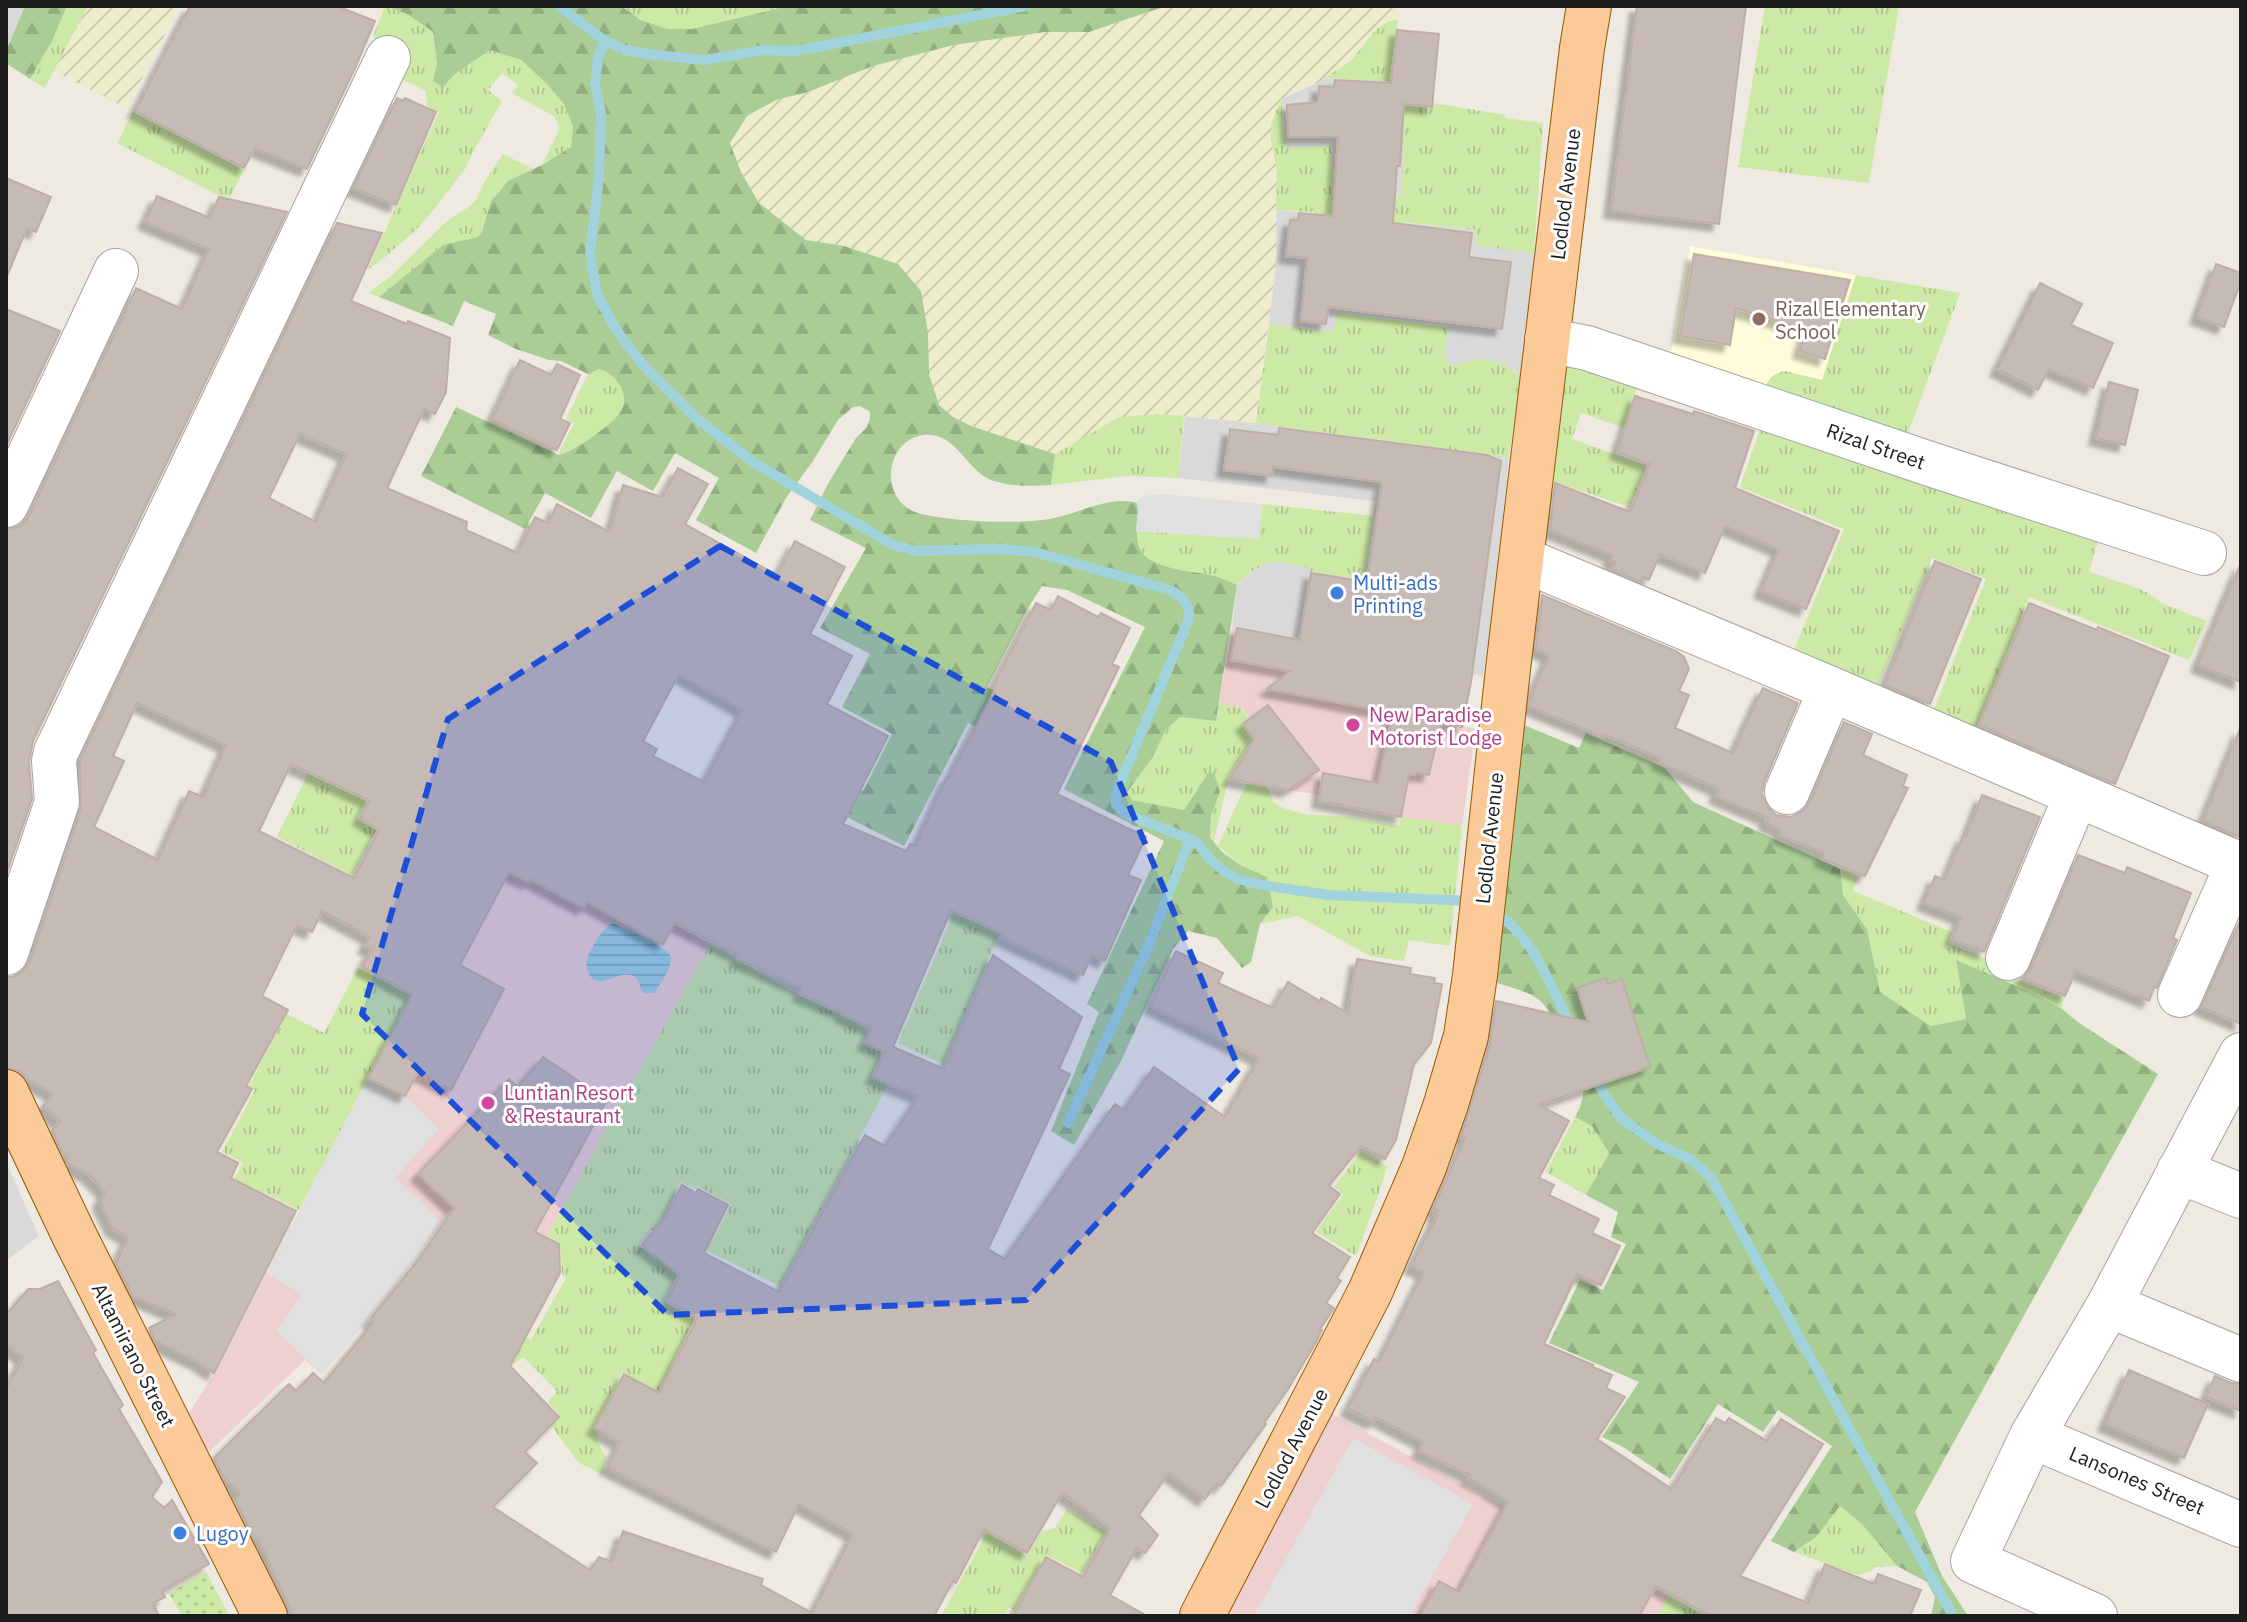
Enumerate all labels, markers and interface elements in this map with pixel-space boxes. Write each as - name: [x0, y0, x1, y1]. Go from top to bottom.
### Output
- street label: Lodlod Avenue: [1544, 127, 1586, 261]
- place label: Rizal Elementary School: [1775, 295, 1926, 345]
- marker: Rizal Elementary School: [1750, 310, 1768, 328]
- street label: Rizal Street: [1823, 417, 1929, 475]
- place label: Multi-ads Printing: [1353, 569, 1438, 619]
- marker: Multi-ads Printing: [1328, 584, 1346, 602]
- place label: New Paradise Motorist Lodge: [1369, 701, 1502, 751]
- marker: New Paradise Motorist Lodge: [1344, 716, 1362, 734]
- street label: Lodlod Avenue: [1469, 771, 1509, 905]
- place label: Luntian Resort & Restaurant: [504, 1079, 634, 1129]
- marker: Luntian Resort & Restaurant: [479, 1094, 497, 1112]
- street label: Altamirano Street: [86, 1278, 182, 1432]
- street label: Lodlod Avenue: [1248, 1383, 1334, 1513]
- street label: Lansones Street: [2065, 1439, 2209, 1521]
- place label: Lugoy: [196, 1520, 249, 1547]
- marker: Lugoy: [171, 1524, 189, 1542]

